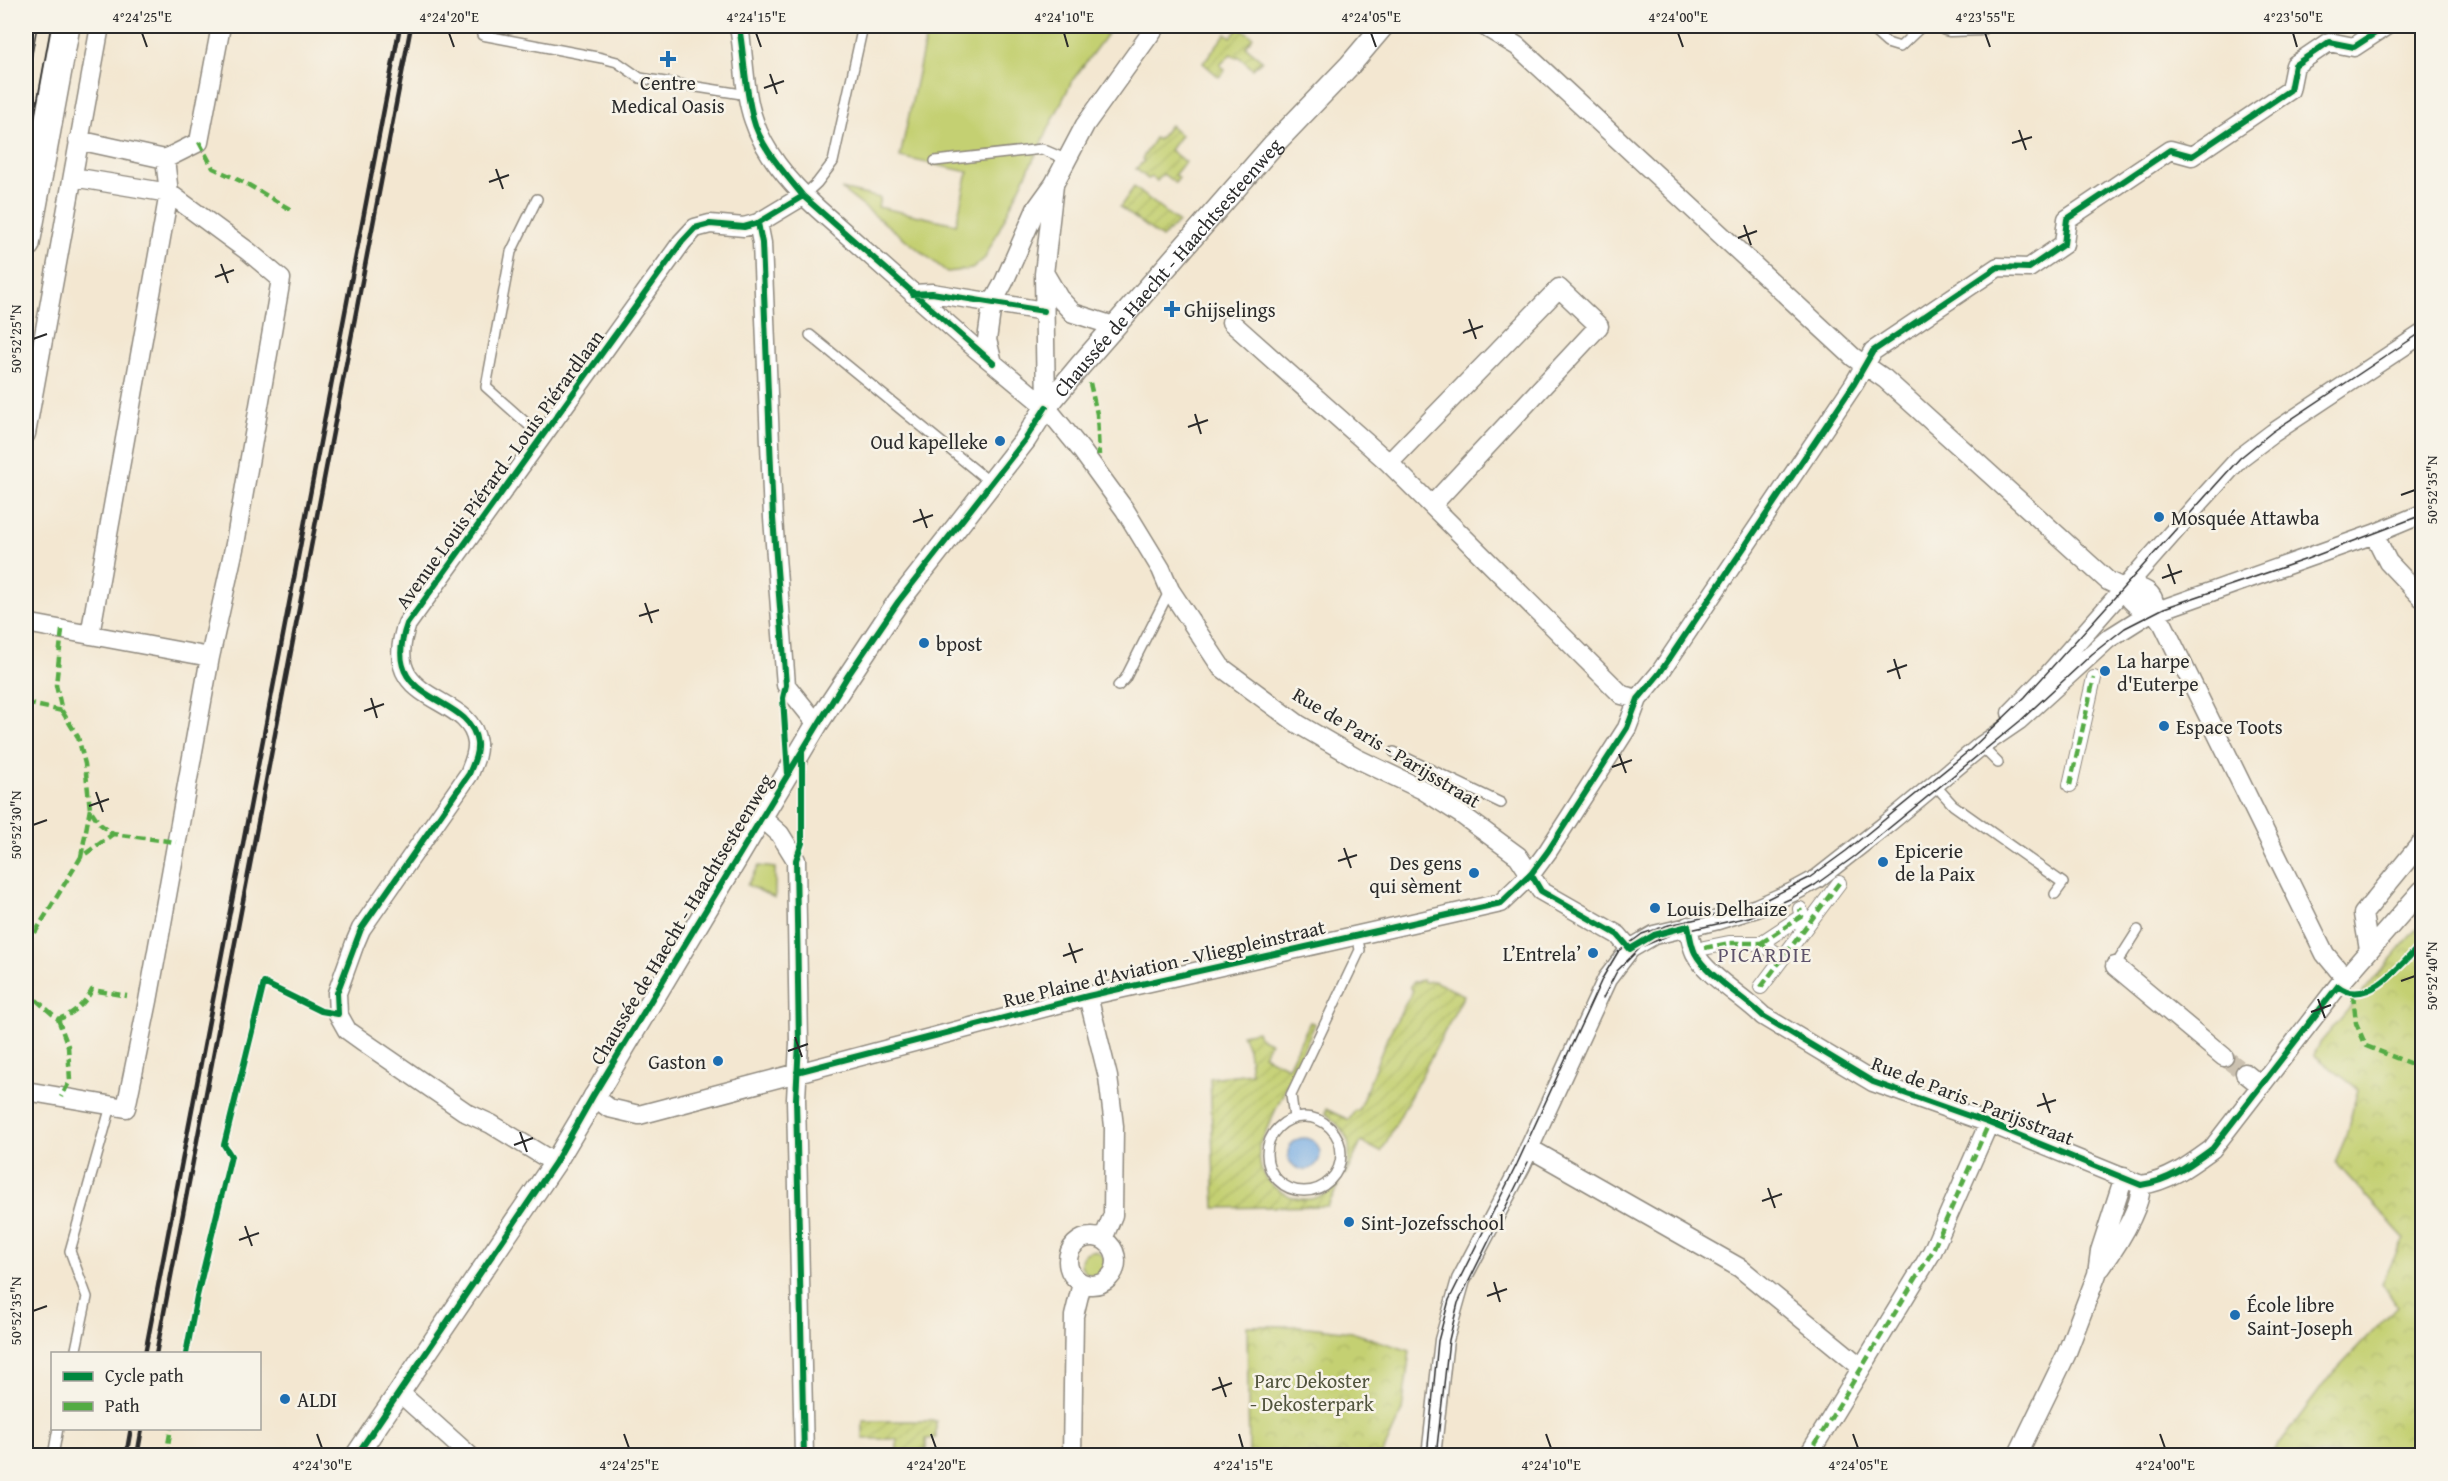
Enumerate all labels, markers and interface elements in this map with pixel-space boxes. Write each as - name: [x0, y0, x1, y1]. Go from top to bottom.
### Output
- text: 4°24'25"E: [112, 6, 172, 27]
- text: 4°24'20"E: [419, 6, 479, 27]
- text: 4°24'15"E: [726, 6, 786, 27]
- text: 4°24'10"E: [1034, 6, 1094, 27]
- text: 4°24'05"E: [1341, 6, 1401, 27]
- text: 4°24'00"E: [1648, 6, 1708, 27]
- text: 4°23'55"E: [1955, 6, 2015, 27]
- text: 4°23'50"E: [2263, 6, 2323, 27]
- marker: Centre Medical Oasis: [659, 50, 677, 68]
- place label: Centre Medical Oasis: [611, 68, 725, 120]
- street label: Chaussée de Haecht - Haachtsesteenweg: [1046, 131, 1288, 403]
- place label: Ghijselings: [1184, 295, 1276, 324]
- marker: Ghijselings: [1165, 302, 1179, 316]
- text: 50°52'25"N: [5, 304, 26, 373]
- street label: Avenue Louis Piérard - Louis Piérardlaan: [388, 323, 610, 615]
- place label: Oud kapelleke: [870, 427, 988, 456]
- marker: Oud kapelleke: [993, 434, 1007, 448]
- text: 50°52'35"N: [2421, 455, 2442, 524]
- place label: Mosquée Attawba: [2171, 503, 2320, 532]
- marker: Mosquée Attawba: [2152, 510, 2166, 524]
- place label: bpost: [936, 629, 982, 658]
- marker: bpost: [917, 636, 931, 650]
- place label: La harpe d'Euterpe: [2117, 646, 2199, 698]
- marker: La harpe d'Euterpe: [2098, 664, 2112, 678]
- street label: Rue de Paris - Parijsstraat: [1288, 679, 1486, 815]
- place label: Espace Toots: [2176, 712, 2283, 741]
- marker: Espace Toots: [2157, 719, 2171, 733]
- street label: Chaussée de Haecht - Haachtsesteenweg: [582, 768, 780, 1070]
- text: 50°52'30"N: [5, 790, 26, 859]
- place label: Epicerie de la Paix: [1895, 836, 1976, 888]
- place label: Des gens qui sèment: [1369, 848, 1462, 900]
- marker: Epicerie de la Paix: [1876, 855, 1890, 869]
- marker: Des gens qui sèment: [1467, 866, 1481, 880]
- place label: Louis Delhaize: [1667, 894, 1787, 923]
- marker: Louis Delhaize: [1648, 901, 1662, 915]
- street label: Rue Plaine d'Aviation - Vliegpleinstraat: [1000, 912, 1328, 1014]
- place label: L’Entrela’: [1503, 939, 1581, 968]
- district label: PICARDIE: [1717, 939, 1813, 970]
- text: 50°52'40"N: [2421, 941, 2442, 1010]
- marker: L’Entrela’: [1586, 946, 1600, 960]
- place label: Gaston: [648, 1047, 706, 1076]
- street label: Rue de Paris - Parijsstraat: [1868, 1048, 2078, 1152]
- marker: Gaston: [711, 1054, 725, 1068]
- place label: Sint-Jozefsschool: [1361, 1208, 1505, 1237]
- marker: Sint-Jozefsschool: [1342, 1215, 1356, 1229]
- text: 50°52'35"N: [5, 1276, 26, 1345]
- place label: École libre Saint-Joseph: [2247, 1290, 2353, 1342]
- marker: École libre Saint-Joseph: [2228, 1308, 2242, 1322]
- legend: [51, 1352, 261, 1430]
- text: Cycle path: [105, 1362, 184, 1389]
- park label: Parc Dekoster - Dekosterpark: [1250, 1366, 1375, 1418]
- place label: ALDI: [297, 1385, 337, 1414]
- text: Path: [105, 1392, 140, 1419]
- marker: ALDI: [278, 1392, 292, 1406]
- text: 4°24'30"E: [292, 1454, 352, 1475]
- text: 4°24'25"E: [599, 1454, 659, 1475]
- text: 4°24'20"E: [906, 1454, 966, 1475]
- text: 4°24'15"E: [1213, 1454, 1273, 1475]
- text: 4°24'10"E: [1521, 1454, 1581, 1475]
- text: 4°24'05"E: [1828, 1454, 1888, 1475]
- text: 4°24'00"E: [2135, 1454, 2195, 1475]

